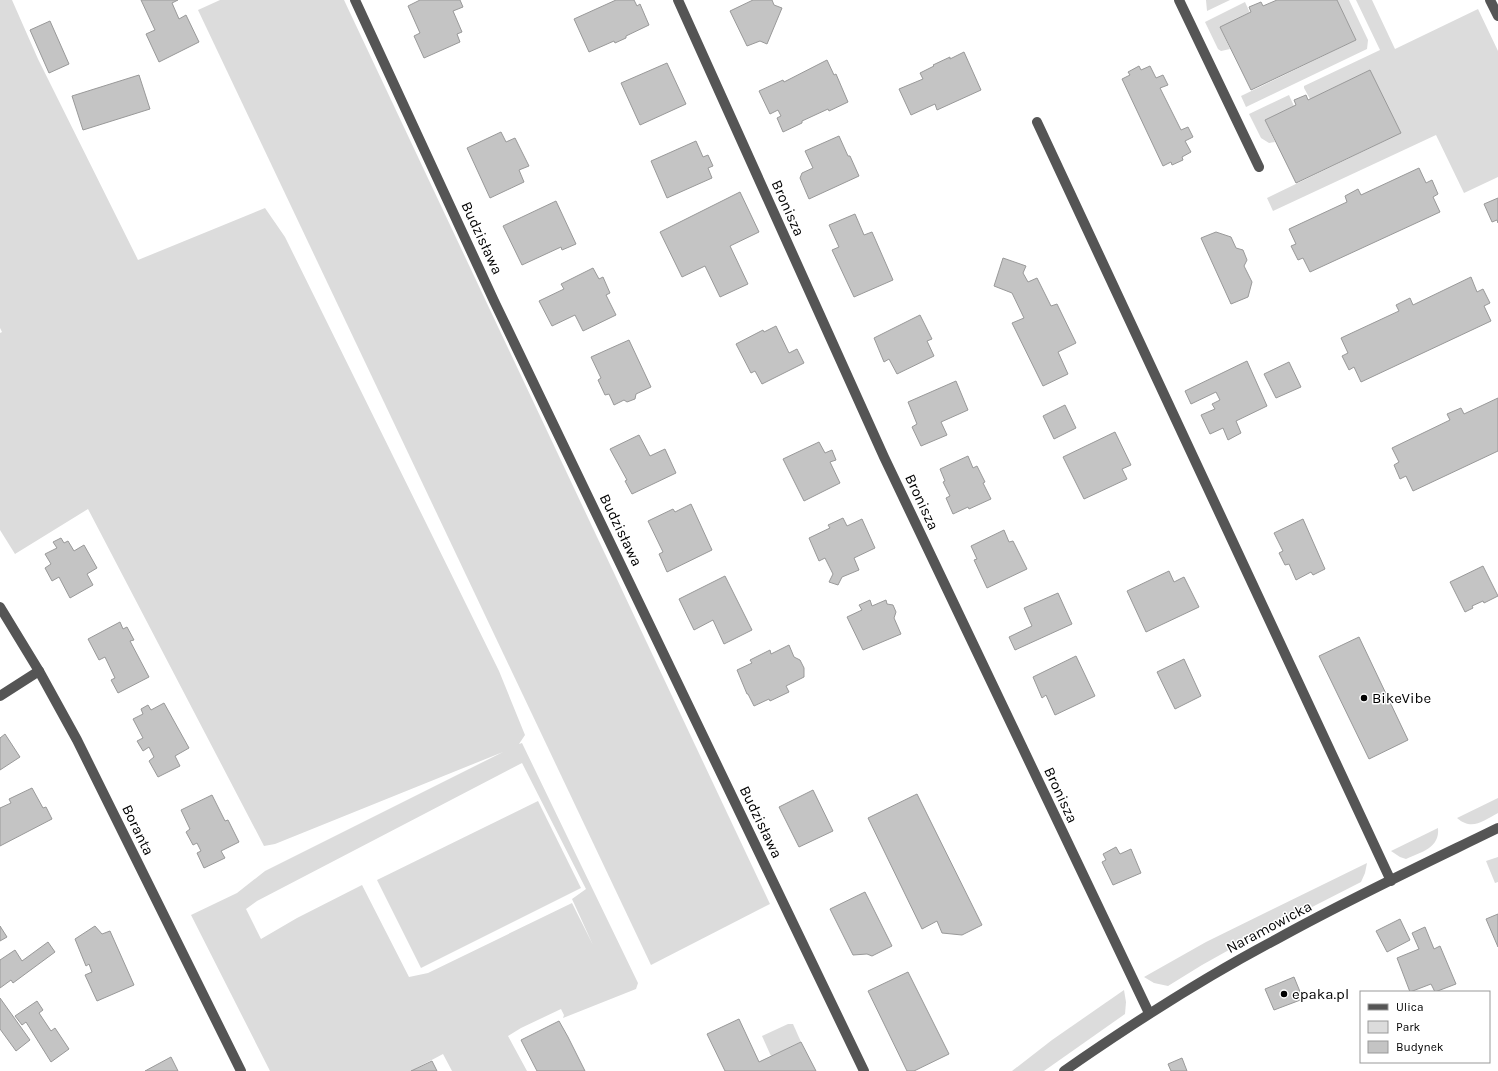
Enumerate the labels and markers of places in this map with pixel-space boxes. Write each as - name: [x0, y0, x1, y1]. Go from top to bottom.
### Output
- place label: BikeVibe: [1372, 689, 1431, 707]
- marker: BikeVibe: [1359, 693, 1369, 703]
- place label: epaka.pl: [1292, 985, 1349, 1003]
- marker: epaka.pl: [1279, 989, 1289, 999]

